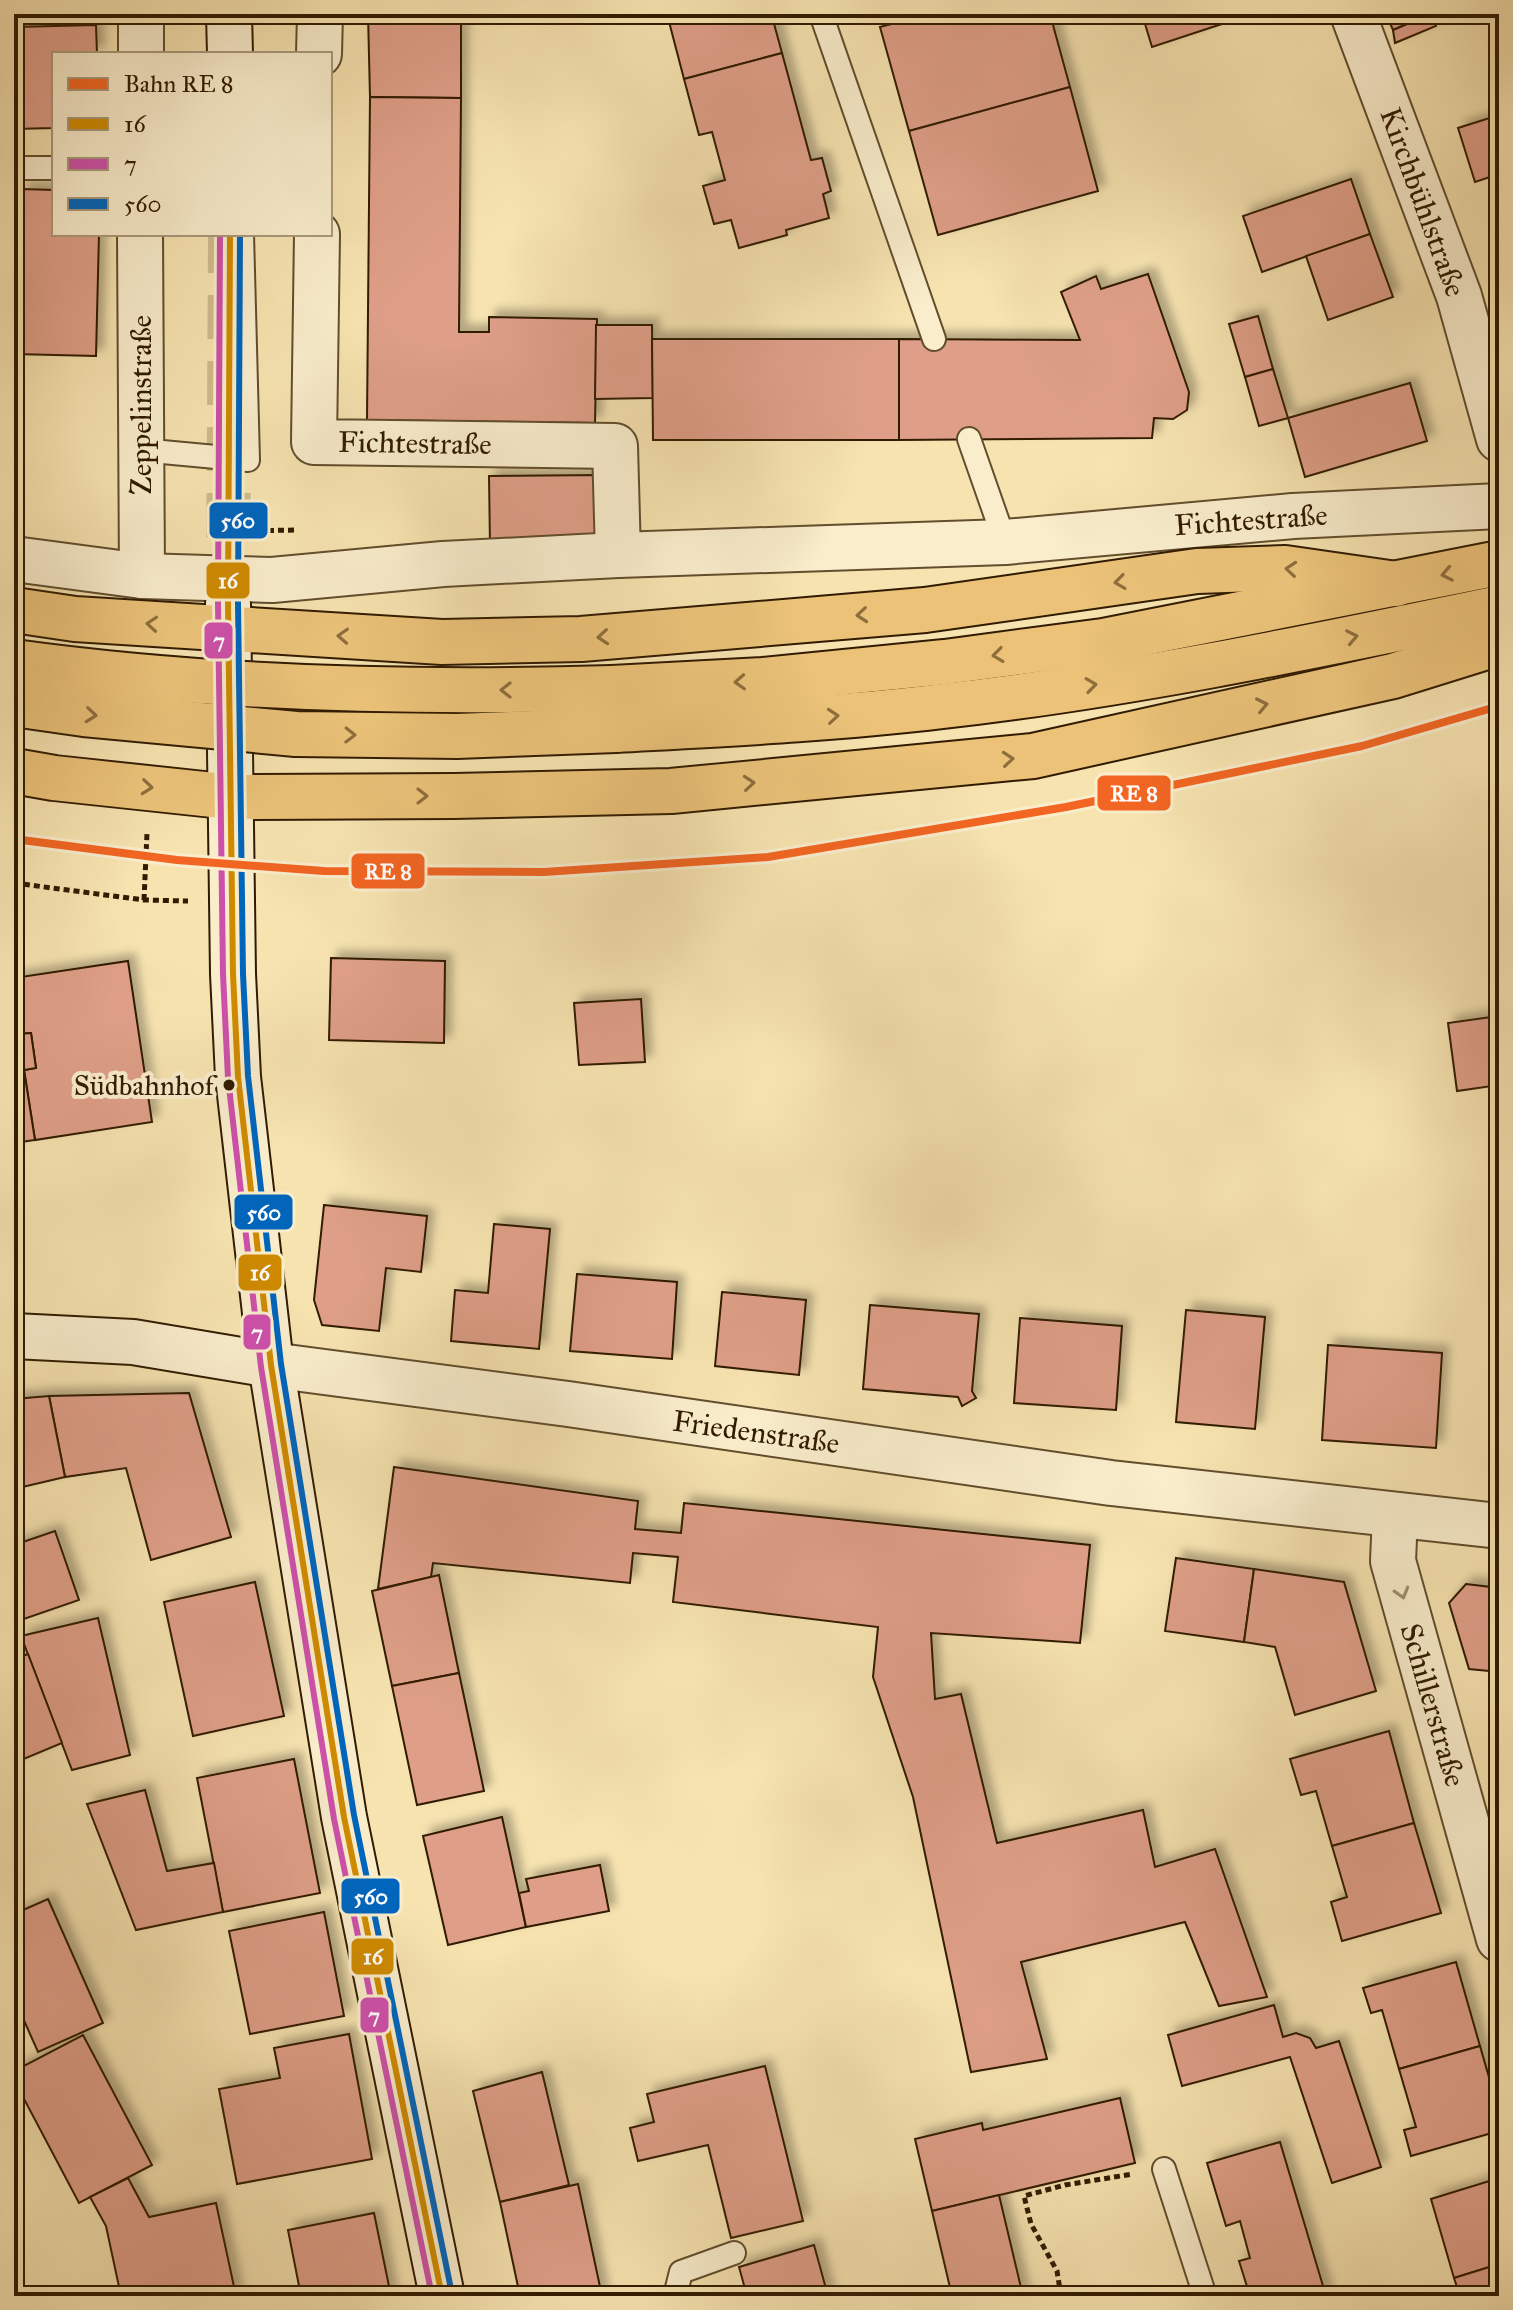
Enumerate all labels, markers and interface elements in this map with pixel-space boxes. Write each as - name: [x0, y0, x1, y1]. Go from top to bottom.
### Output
- legend: [52, 52, 332, 236]
- text: Bahn RE 8: [124, 69, 234, 99]
- street label: Kirchbühlstraße: [1372, 103, 1474, 301]
- text: 16: [124, 109, 146, 139]
- text: 7: [124, 149, 137, 179]
- text: 560: [124, 189, 161, 219]
- street label: Zeppelinstraße: [123, 315, 159, 495]
- street label: Fichtestraße: [338, 424, 492, 462]
- street label: Fichtestraße: [1173, 497, 1329, 543]
- line badge: 560: [208, 501, 269, 540]
- text: 560: [221, 507, 255, 534]
- line badge: 16: [205, 561, 251, 600]
- one-way arrow: [1284, 561, 1297, 578]
- one-way arrow: [1441, 564, 1454, 581]
- text: 16: [218, 567, 240, 594]
- one-way arrow: [1113, 573, 1127, 590]
- one-way arrow: [855, 607, 868, 624]
- one-way arrow: [145, 616, 158, 633]
- line badge: 7: [203, 621, 234, 660]
- text: 7: [213, 627, 225, 654]
- one-way arrow: [336, 628, 349, 645]
- one-way arrow: [596, 629, 609, 646]
- one-way arrow: [1346, 630, 1359, 647]
- one-way arrow: [991, 646, 1005, 663]
- one-way arrow: [733, 673, 746, 690]
- one-way arrow: [1084, 677, 1098, 694]
- one-way arrow: [499, 681, 512, 699]
- one-way arrow: [1255, 697, 1268, 714]
- one-way arrow: [85, 706, 98, 723]
- one-way arrow: [827, 708, 840, 725]
- one-way arrow: [344, 726, 357, 744]
- one-way arrow: [1002, 750, 1015, 767]
- line badge: RE 8: [1096, 774, 1172, 812]
- one-way arrow: [743, 775, 756, 792]
- one-way arrow: [141, 778, 154, 795]
- text: RE 8: [1110, 780, 1158, 807]
- one-way arrow: [416, 788, 429, 805]
- line badge: RE 8: [350, 852, 426, 890]
- text: RE 8: [364, 858, 412, 885]
- place label: Südbahnhof: [74, 1068, 219, 1103]
- marker: Südbahnhof: [221, 1077, 237, 1093]
- line badge: 560: [233, 1193, 294, 1231]
- text: 560: [247, 1199, 281, 1226]
- line badge: 16: [237, 1253, 283, 1292]
- text: 16: [250, 1259, 272, 1286]
- line badge: 7: [242, 1313, 272, 1351]
- text: 7: [251, 1319, 263, 1346]
- street label: Friedenstraße: [670, 1402, 842, 1462]
- one-way arrow: [1392, 1585, 1409, 1599]
- street label: Schillerstraße: [1393, 1619, 1473, 1791]
- line badge: 560: [340, 1877, 401, 1915]
- text: 560: [354, 1883, 388, 1910]
- line badge: 16: [350, 1937, 395, 1976]
- text: 16: [363, 1943, 385, 1970]
- line badge: 7: [359, 1996, 390, 2034]
- text: 7: [368, 2002, 380, 2029]

